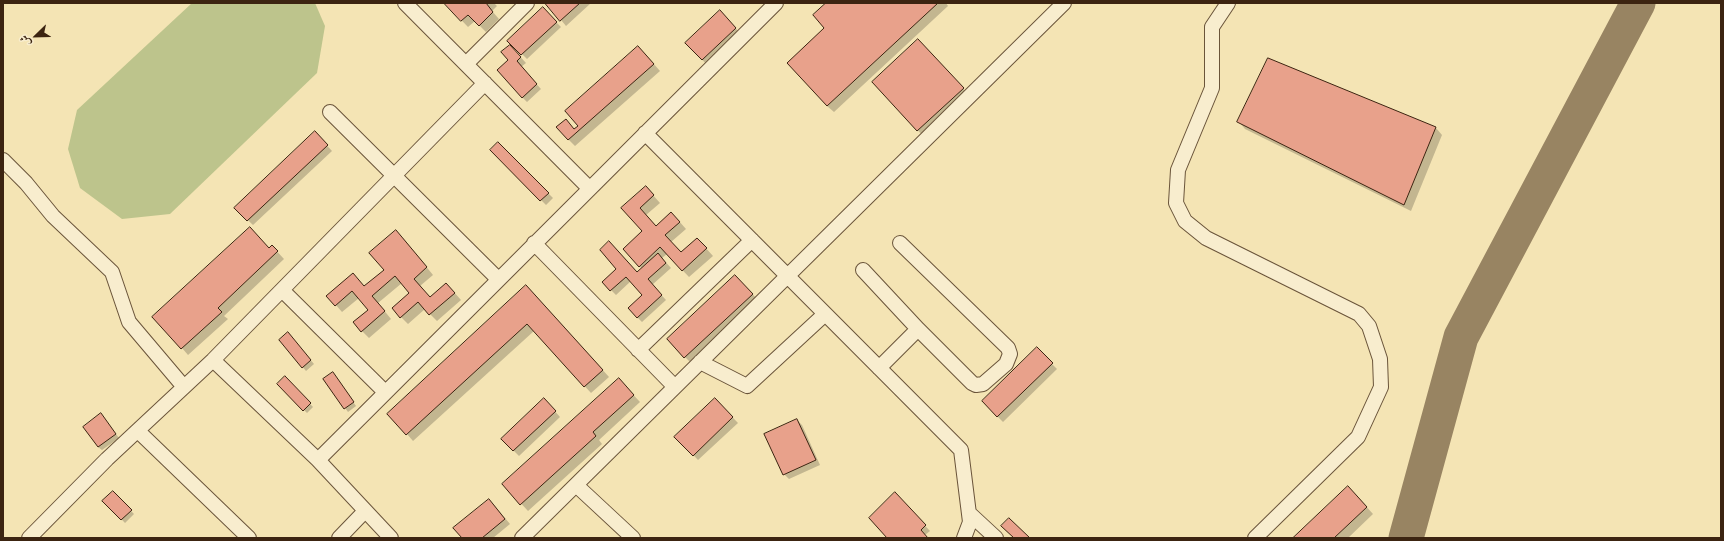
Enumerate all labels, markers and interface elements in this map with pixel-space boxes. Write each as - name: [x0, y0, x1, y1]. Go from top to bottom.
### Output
- north arrow: [16, 16, 56, 56]
- text: ش: [16, 33, 34, 48]

